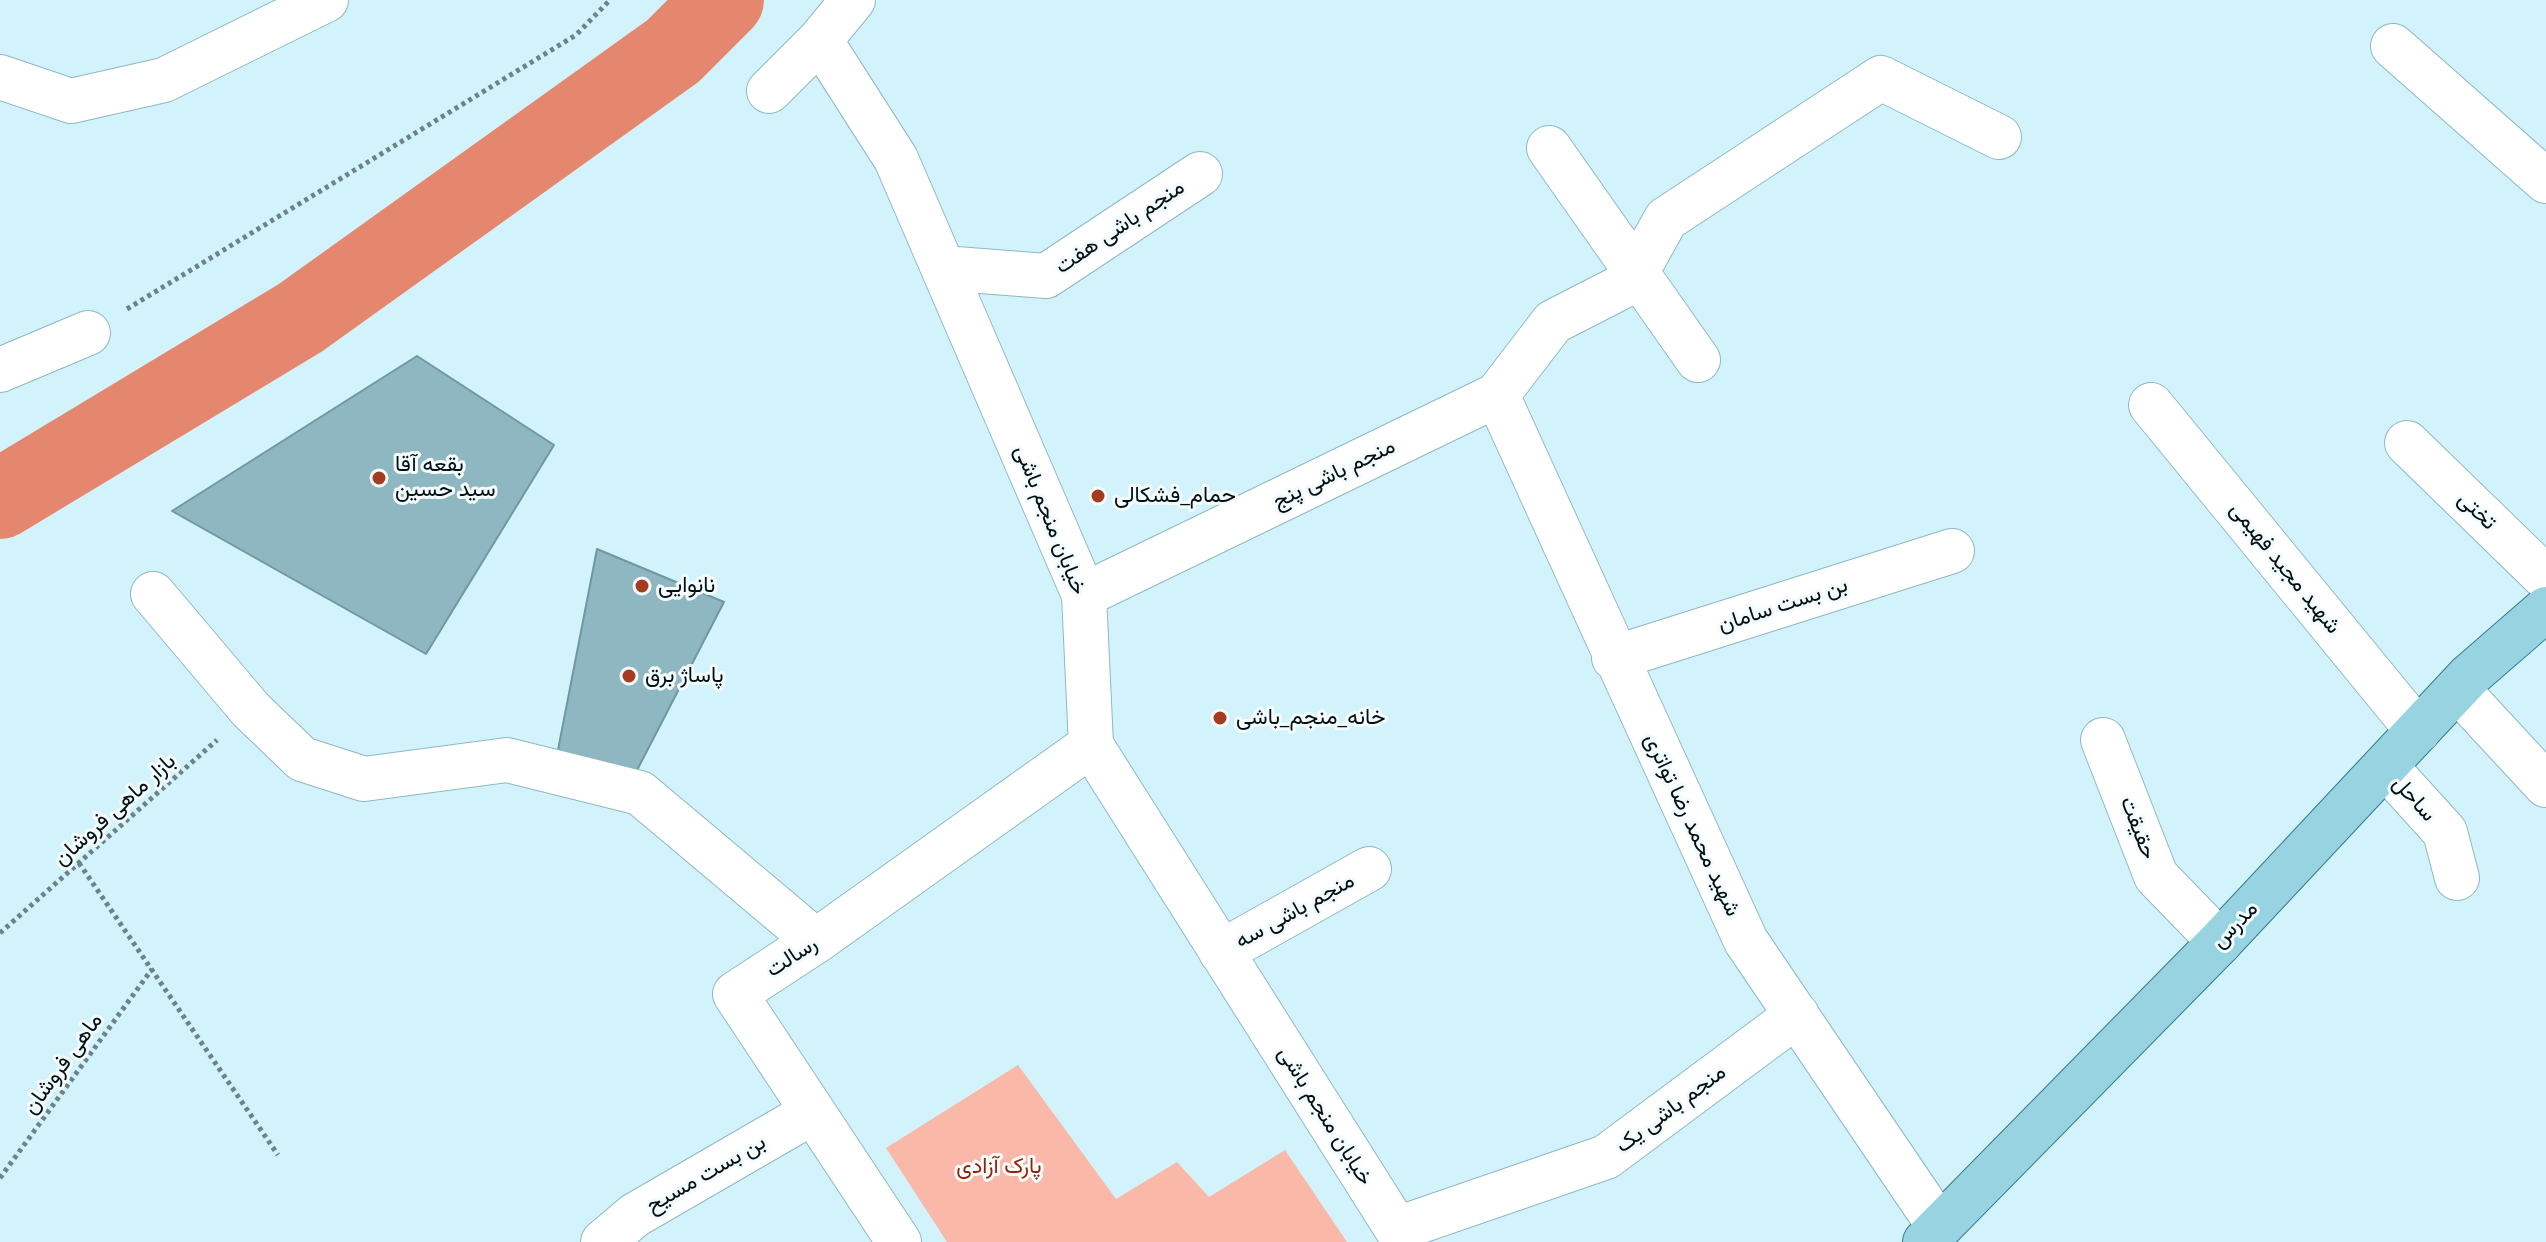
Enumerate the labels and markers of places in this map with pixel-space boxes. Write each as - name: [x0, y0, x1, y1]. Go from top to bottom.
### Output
- place label: بقعه آقا سید حسین: [395, 452, 496, 504]
- marker: بقعه آقا سید حسین: [370, 469, 388, 487]
- place label: حمام_فشکالی: [1114, 483, 1236, 509]
- marker: حمام_فشکالی: [1089, 487, 1107, 505]
- place label: نانوایی: [658, 573, 715, 599]
- marker: نانوایی: [633, 577, 651, 595]
- place label: پاساژ برق: [645, 663, 724, 689]
- marker: پاساژ برق: [620, 667, 638, 685]
- place label: خانه_منجم_باشی: [1236, 705, 1385, 731]
- marker: خانه_منجم_باشی: [1211, 709, 1229, 727]

